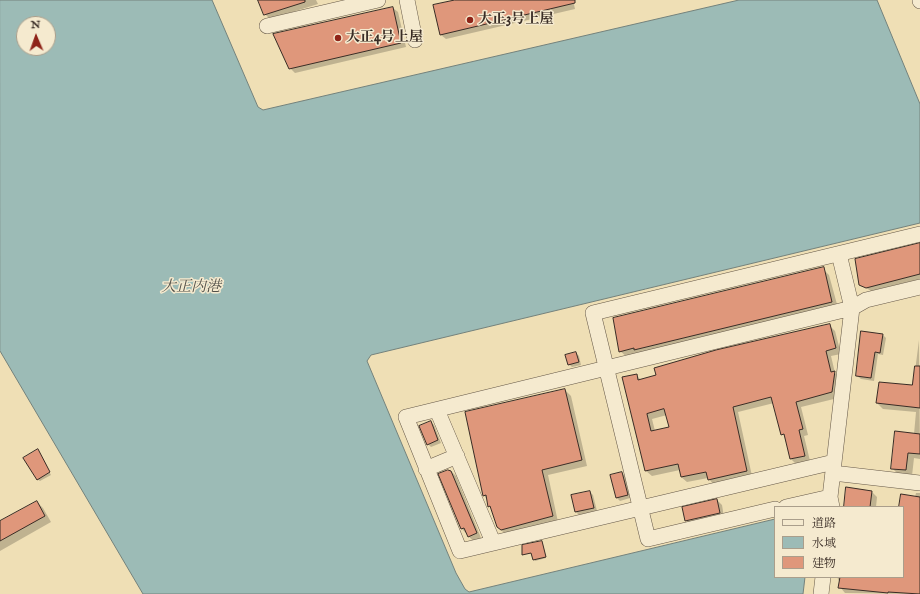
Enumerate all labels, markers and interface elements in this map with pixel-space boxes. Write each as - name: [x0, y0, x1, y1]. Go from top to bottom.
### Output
- place label: 大正3号上屋: [478, 12, 553, 28]
- marker: 大正3号上屋: [465, 15, 475, 25]
- north arrow: [16, 16, 56, 56]
- text: N: [31, 18, 41, 32]
- place label: 大正4号上屋: [346, 30, 423, 46]
- marker: 大正4号上屋: [333, 33, 343, 43]
- water label: 大正内港: [161, 279, 221, 297]
- legend: [774, 506, 904, 578]
- text: 道路: [812, 516, 836, 531]
- text: 水域: [812, 536, 836, 551]
- text: 建物: [812, 556, 836, 571]

